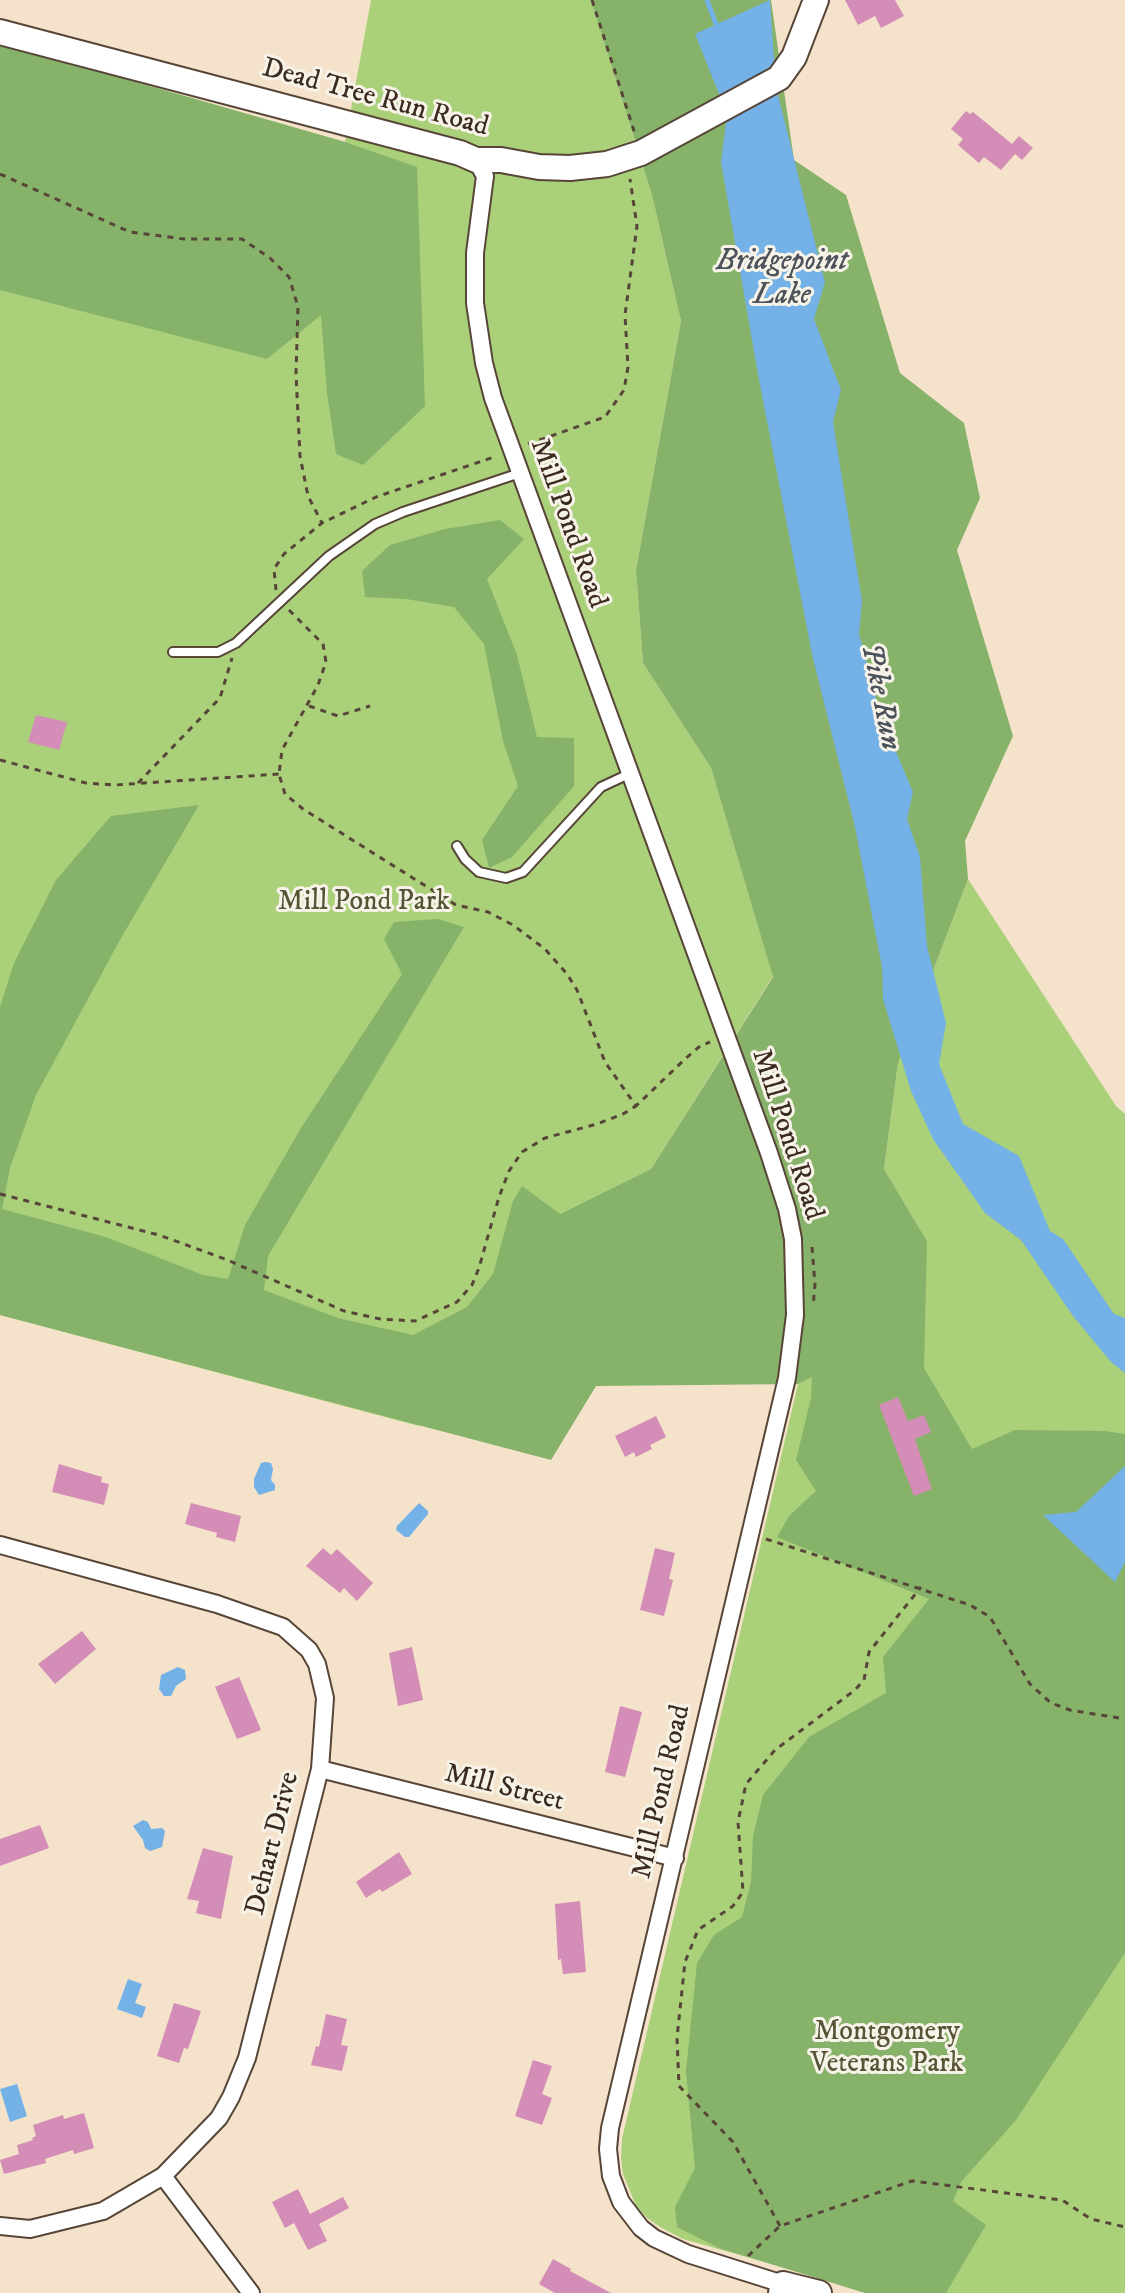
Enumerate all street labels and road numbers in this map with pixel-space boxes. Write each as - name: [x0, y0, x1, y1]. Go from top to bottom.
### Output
- street label: Dead Tree Run Road: [258, 53, 492, 145]
- street label: Mill Pond Road: [521, 435, 613, 613]
- street label: Mill Pond Road: [743, 1045, 829, 1225]
- street label: Mill Pond Road: [627, 1702, 699, 1882]
- street label: Mill Street: [441, 1758, 567, 1820]
- street label: Dehart Drive: [240, 1769, 308, 1919]

